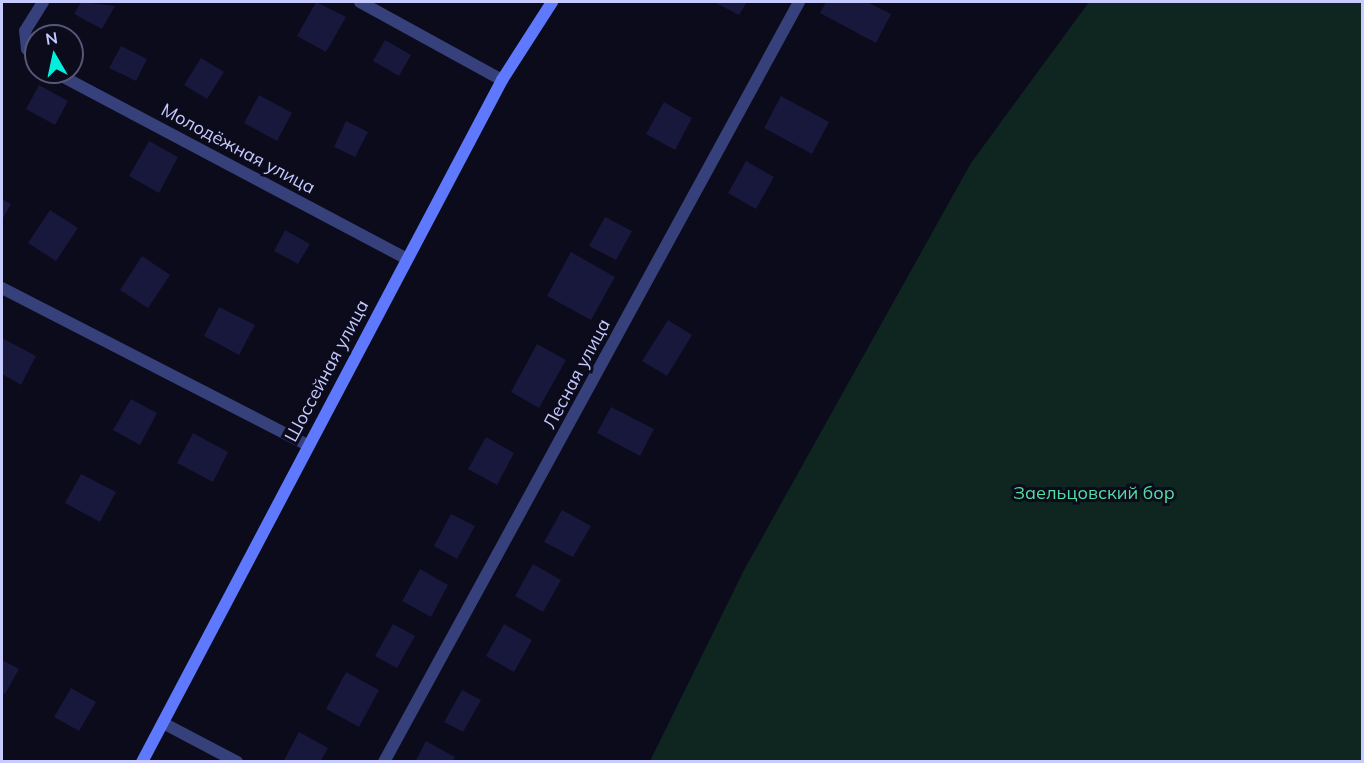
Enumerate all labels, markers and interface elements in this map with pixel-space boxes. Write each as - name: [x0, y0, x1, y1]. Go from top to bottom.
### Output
- north arrow: [24, 24, 84, 84]
- text: N: [44, 27, 59, 49]
- street label: Молодёжная улица: [157, 99, 319, 199]
- street label: Шоссейная улица: [280, 296, 374, 446]
- street label: Лесная улица: [539, 315, 615, 433]
- park label: Заельцовский бор: [1013, 482, 1175, 504]

